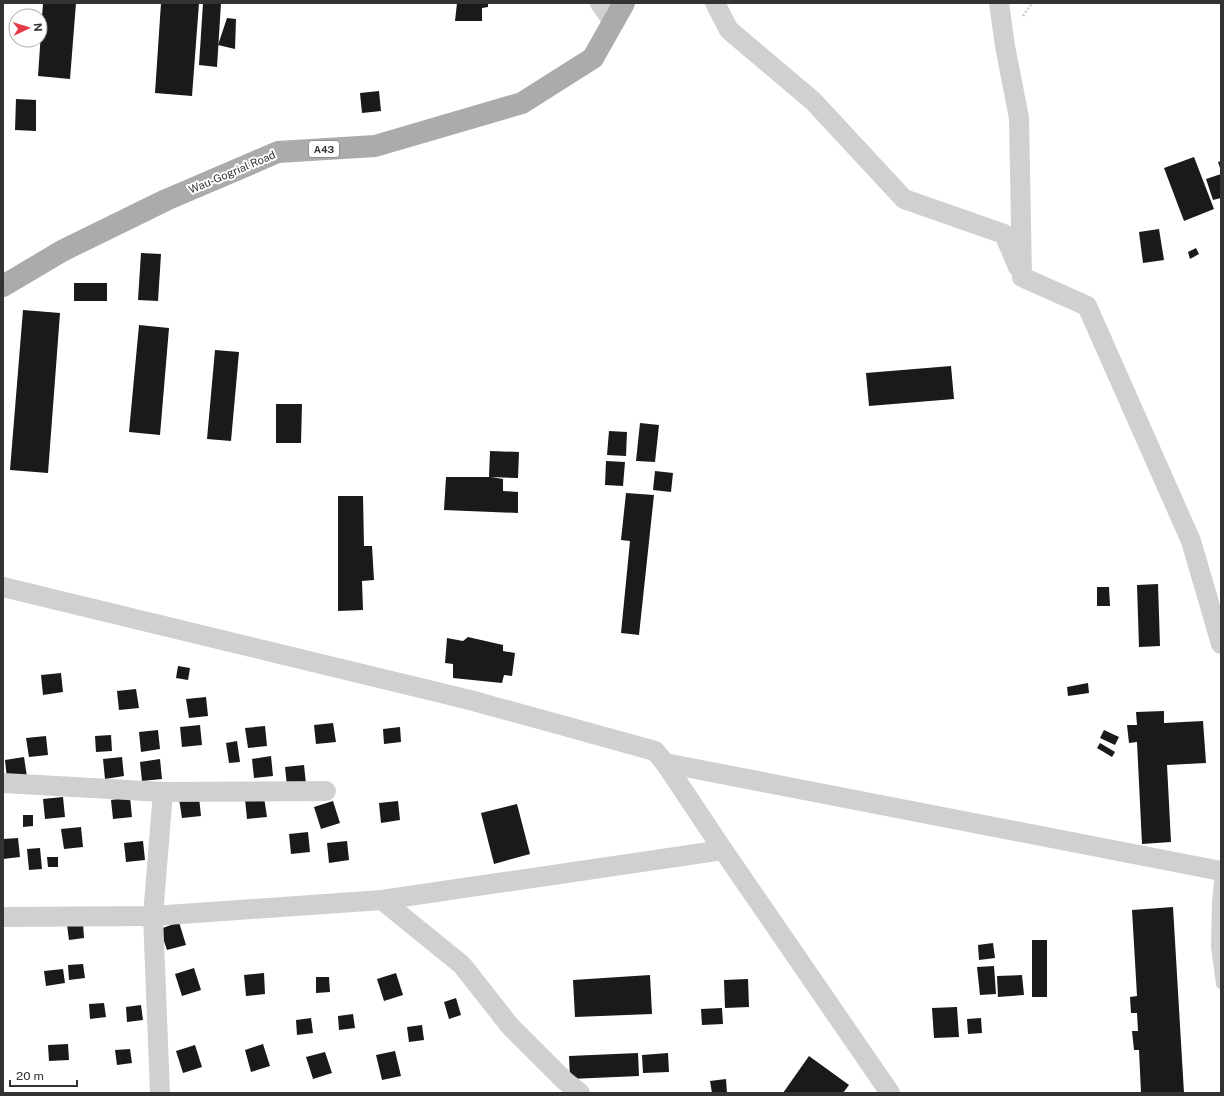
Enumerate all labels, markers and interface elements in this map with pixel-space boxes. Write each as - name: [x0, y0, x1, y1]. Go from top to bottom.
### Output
- north arrow: [8, 8, 48, 48]
- text: N: [32, 23, 44, 32]
- road number: A43: [309, 141, 339, 157]
- street label: Wau-Gogrial Road: [187, 148, 277, 196]
- scale bar: [10, 1062, 77, 1088]
- text: 20 m: [16, 1069, 44, 1083]

